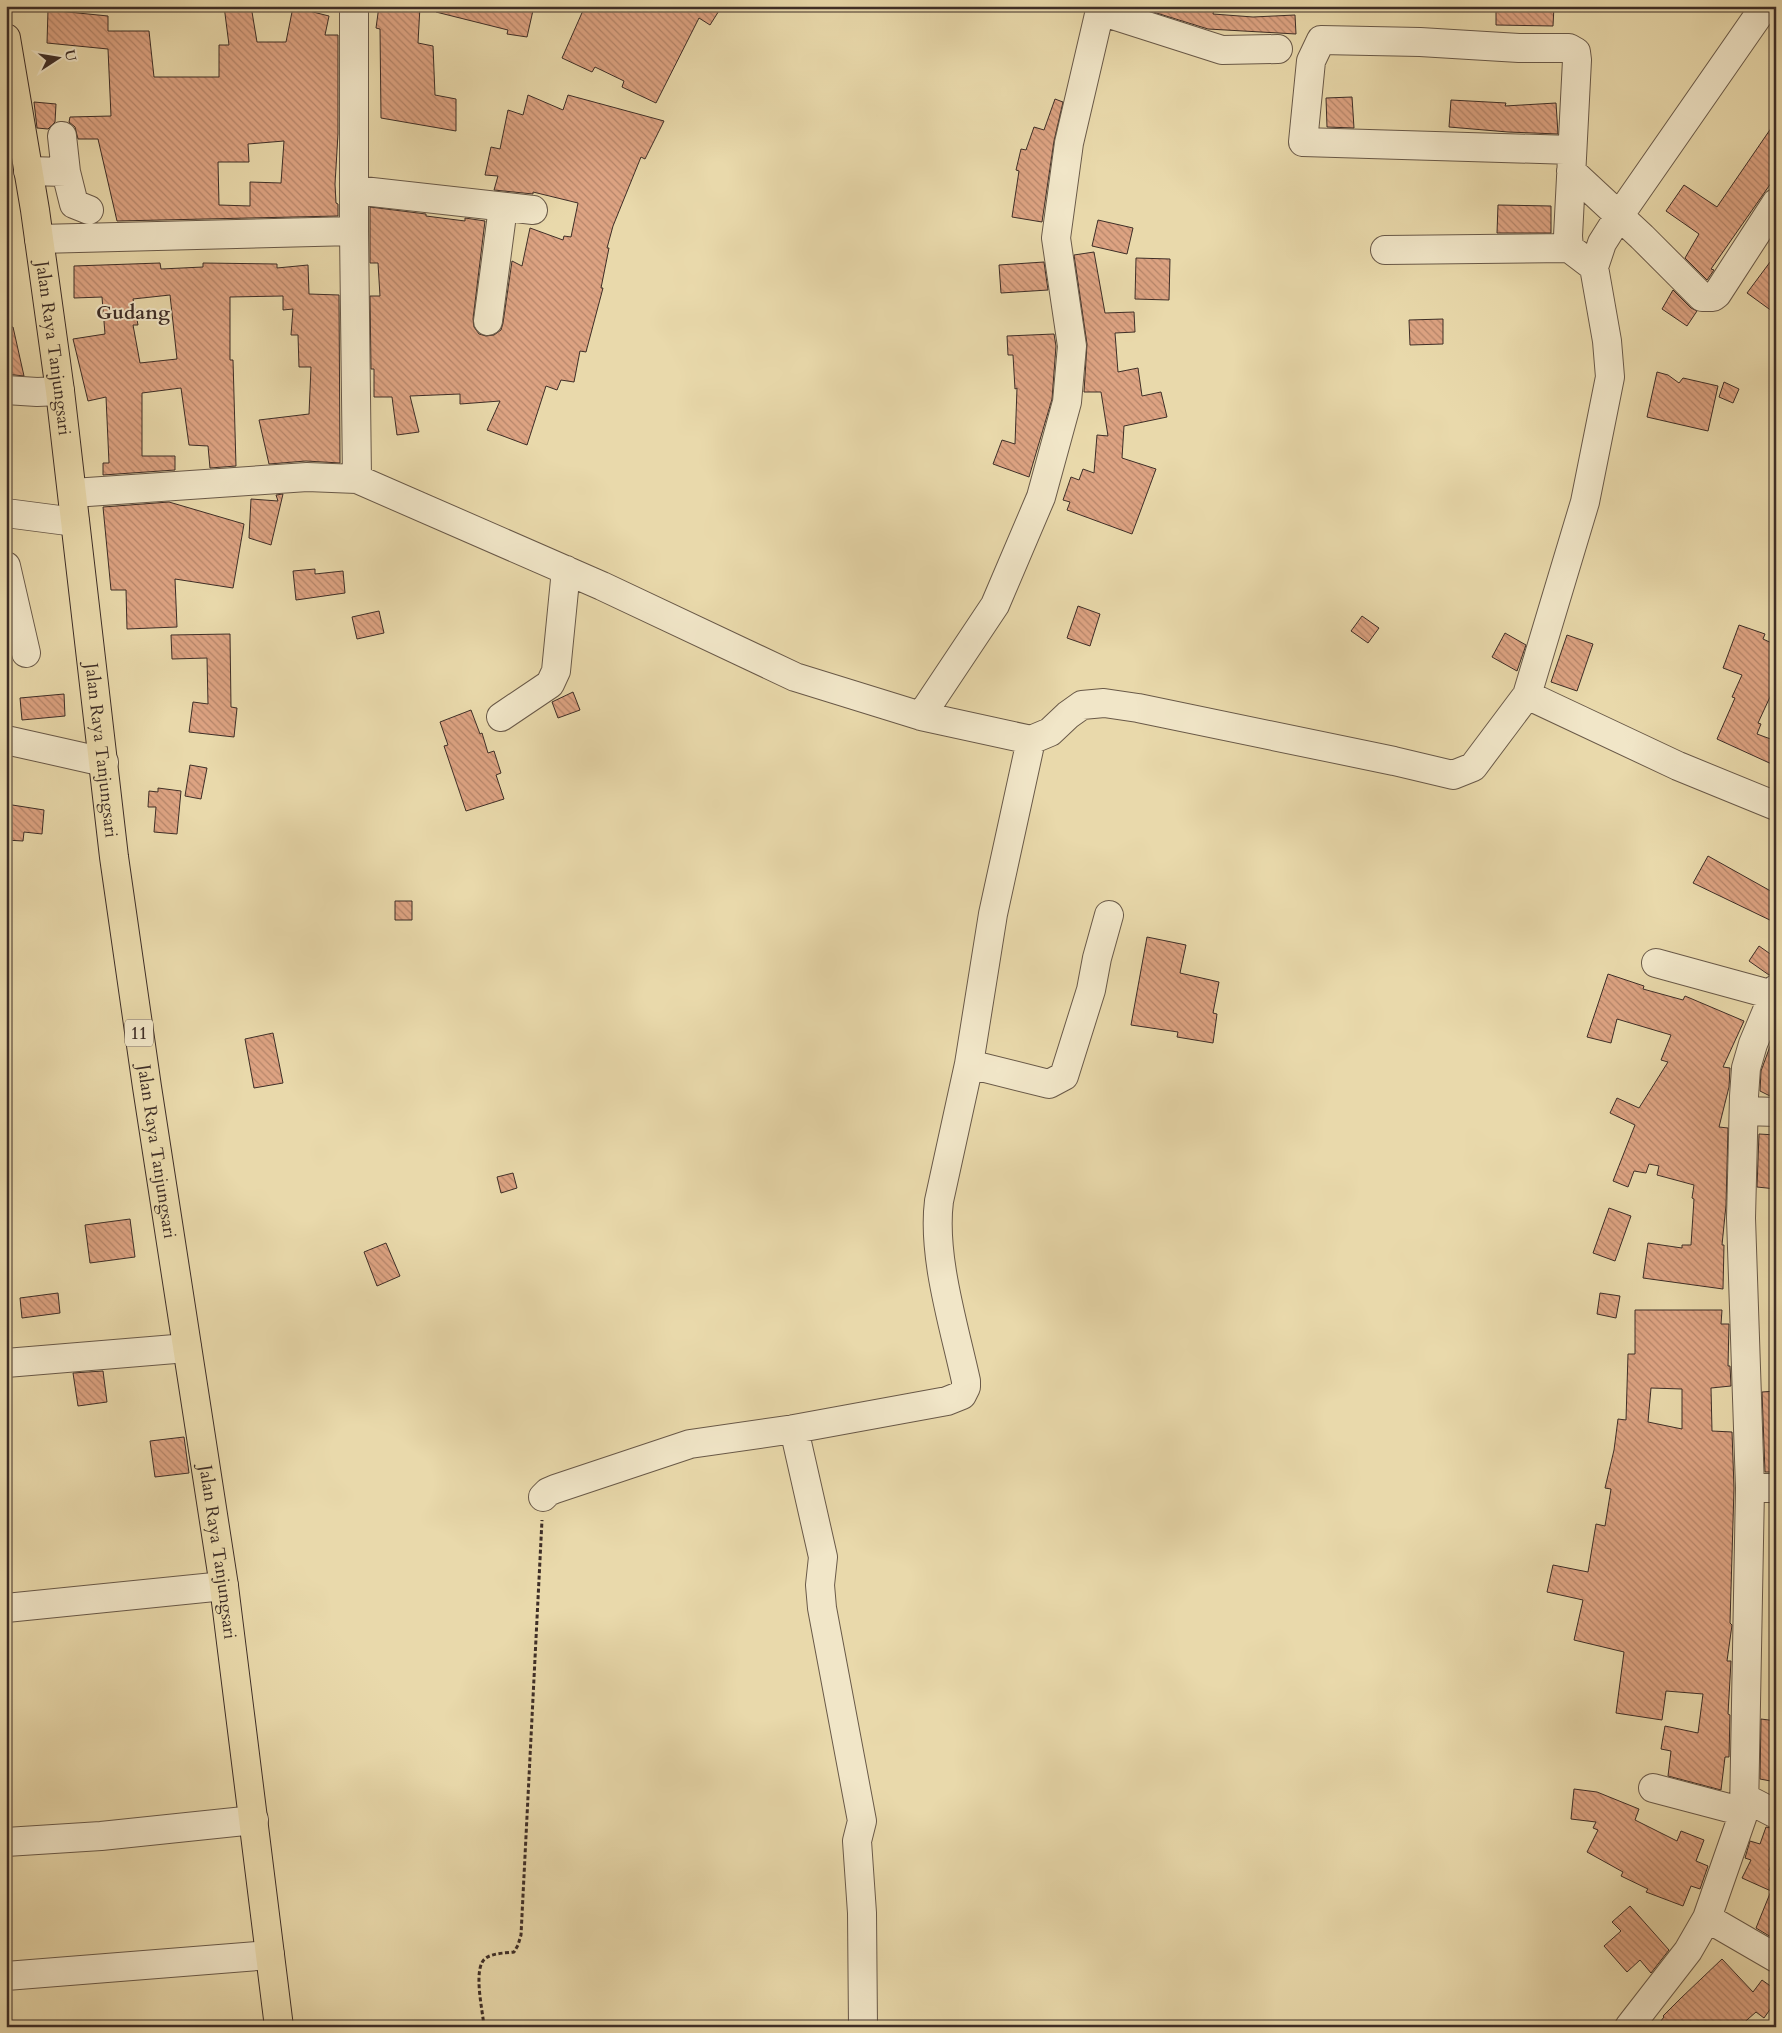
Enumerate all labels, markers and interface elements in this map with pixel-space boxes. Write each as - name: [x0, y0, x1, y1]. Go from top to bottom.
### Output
- north arrow: [32, 32, 82, 82]
- text: U: [60, 48, 81, 64]
- street label: Jalan Raya Tanjungsari: [29, 257, 77, 437]
- district label: Gudang: [96, 299, 170, 326]
- street label: Jalan Raya Tanjungsari: [78, 659, 124, 839]
- road number: 11: [125, 1020, 153, 1046]
- street label: Jalan Raya Tanjungsari: [131, 1060, 182, 1240]
- street label: Jalan Raya Tanjungsari: [192, 1460, 243, 1641]

